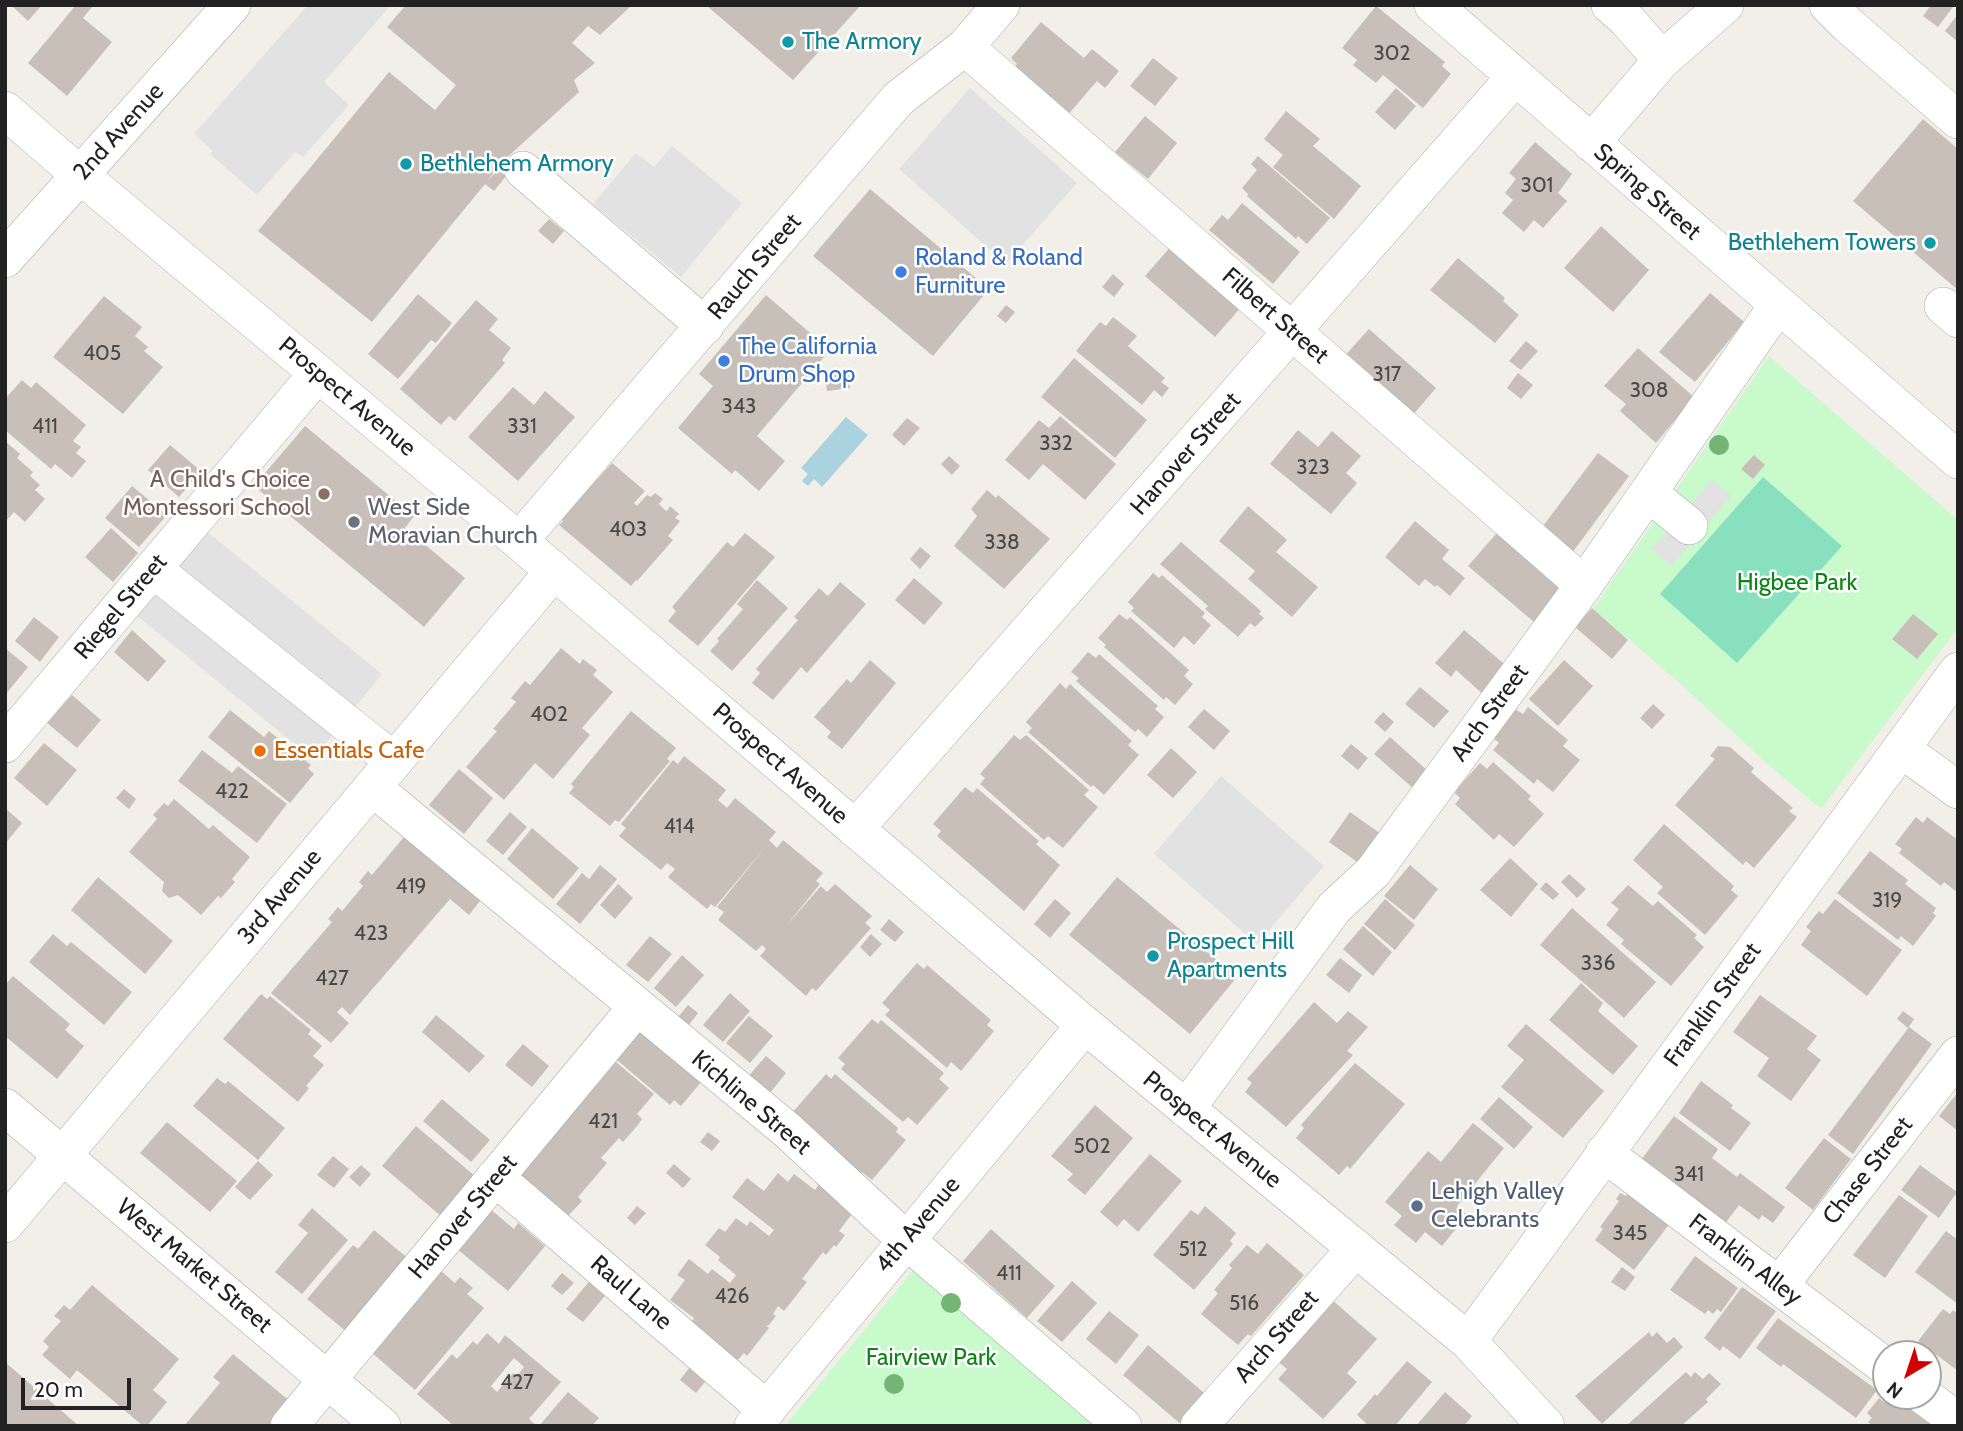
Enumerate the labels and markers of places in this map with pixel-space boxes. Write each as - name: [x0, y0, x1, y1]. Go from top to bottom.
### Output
- place label: The Armory: [802, 28, 922, 56]
- marker: The Armory: [780, 34, 796, 50]
- place label: Bethlehem Armory: [420, 150, 614, 178]
- marker: Bethlehem Armory: [398, 156, 414, 172]
- place label: Bethlehem Towers: [1728, 229, 1916, 257]
- marker: Bethlehem Towers: [1922, 235, 1938, 251]
- place label: Roland & Roland Furniture: [915, 244, 1083, 300]
- marker: Roland & Roland Furniture: [893, 264, 909, 280]
- place label: The California Drum Shop: [738, 333, 877, 389]
- marker: The California Drum Shop: [716, 353, 732, 369]
- place label: A Child's Choice Montessori School: [123, 466, 310, 522]
- marker: A Child's Choice Montessori School: [316, 486, 332, 502]
- place label: West Side Moravian Church: [368, 494, 538, 550]
- marker: West Side Moravian Church: [346, 514, 362, 530]
- place label: Essentials Cafe: [274, 737, 424, 765]
- marker: Essentials Cafe: [252, 743, 268, 759]
- place label: Prospect Hill Apartments: [1167, 928, 1294, 984]
- marker: Prospect Hill Apartments: [1145, 948, 1161, 964]
- place label: Lehigh Valley Celebrants: [1431, 1178, 1564, 1234]
- marker: Lehigh Valley Celebrants: [1409, 1198, 1425, 1214]

